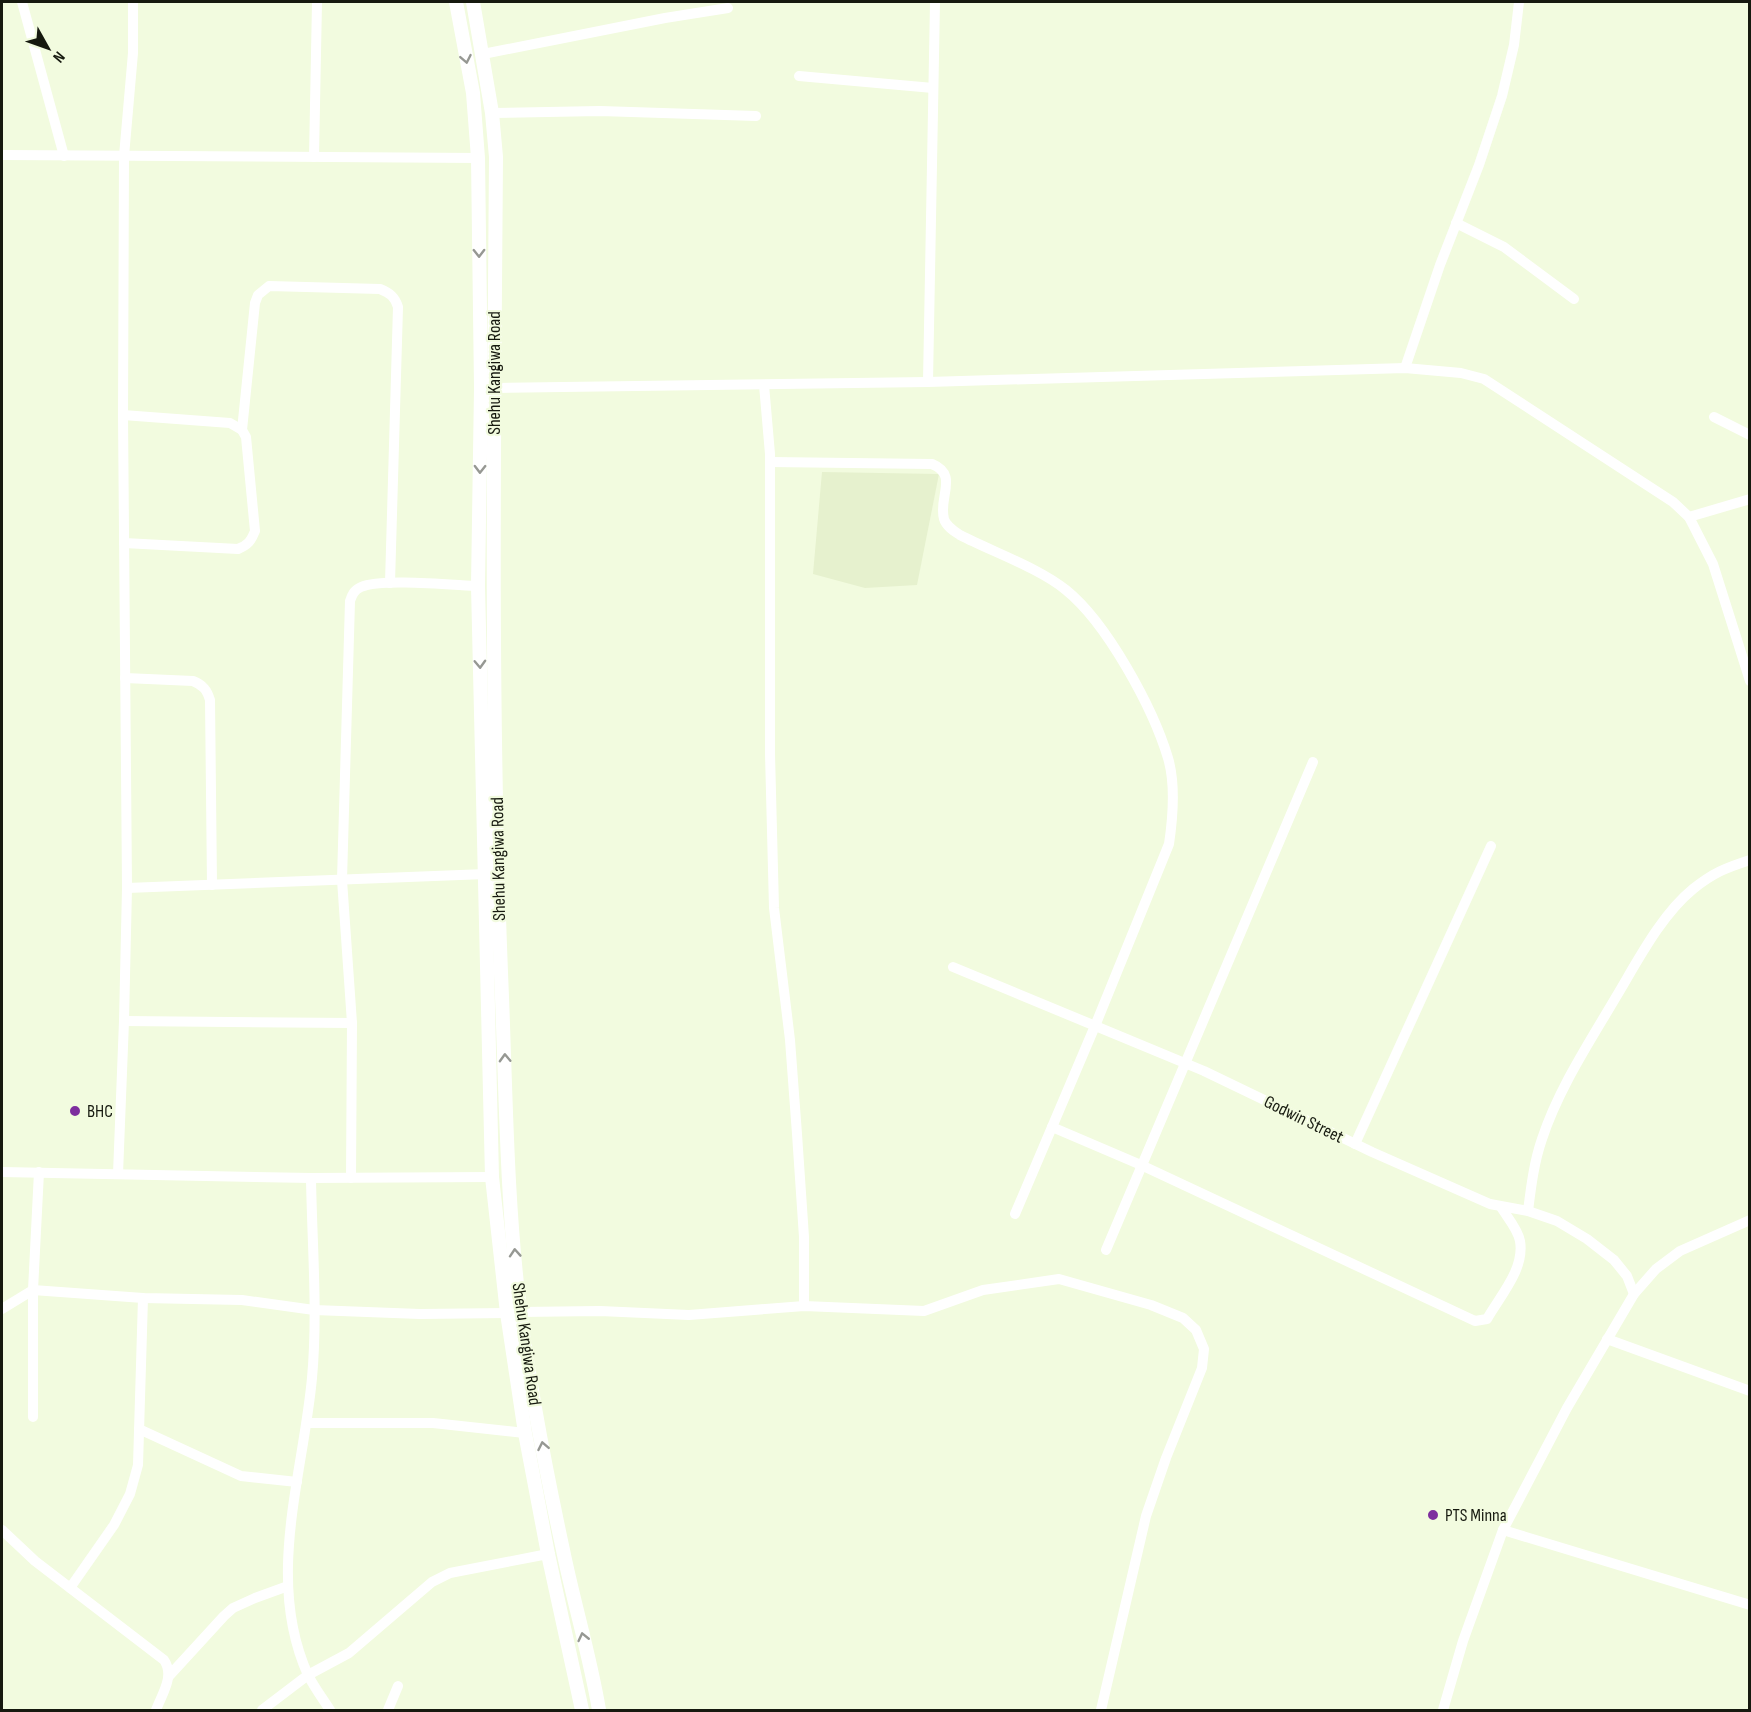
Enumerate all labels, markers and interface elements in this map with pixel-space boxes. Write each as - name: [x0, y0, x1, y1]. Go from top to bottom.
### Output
- north arrow: [18, 18, 78, 78]
- text: N: [48, 47, 68, 66]
- one-way arrow: [460, 54, 472, 64]
- one-way arrow: [473, 249, 486, 258]
- street label: Shehu Kangiwa Road: [484, 311, 505, 435]
- one-way arrow: [474, 465, 486, 474]
- one-way arrow: [474, 660, 487, 669]
- street label: Shehu Kangiwa Road: [487, 797, 510, 921]
- one-way arrow: [498, 1054, 511, 1063]
- street label: Godwin Street: [1261, 1091, 1347, 1148]
- place label: BHC: [87, 1101, 113, 1122]
- marker: BHC: [68, 1104, 82, 1118]
- one-way arrow: [508, 1248, 521, 1257]
- street label: Shehu Kangiwa Road: [508, 1281, 546, 1407]
- one-way arrow: [537, 1441, 550, 1451]
- place label: PTS Minna: [1445, 1505, 1507, 1526]
- marker: PTS Minna: [1426, 1508, 1440, 1522]
- one-way arrow: [577, 1632, 590, 1642]

